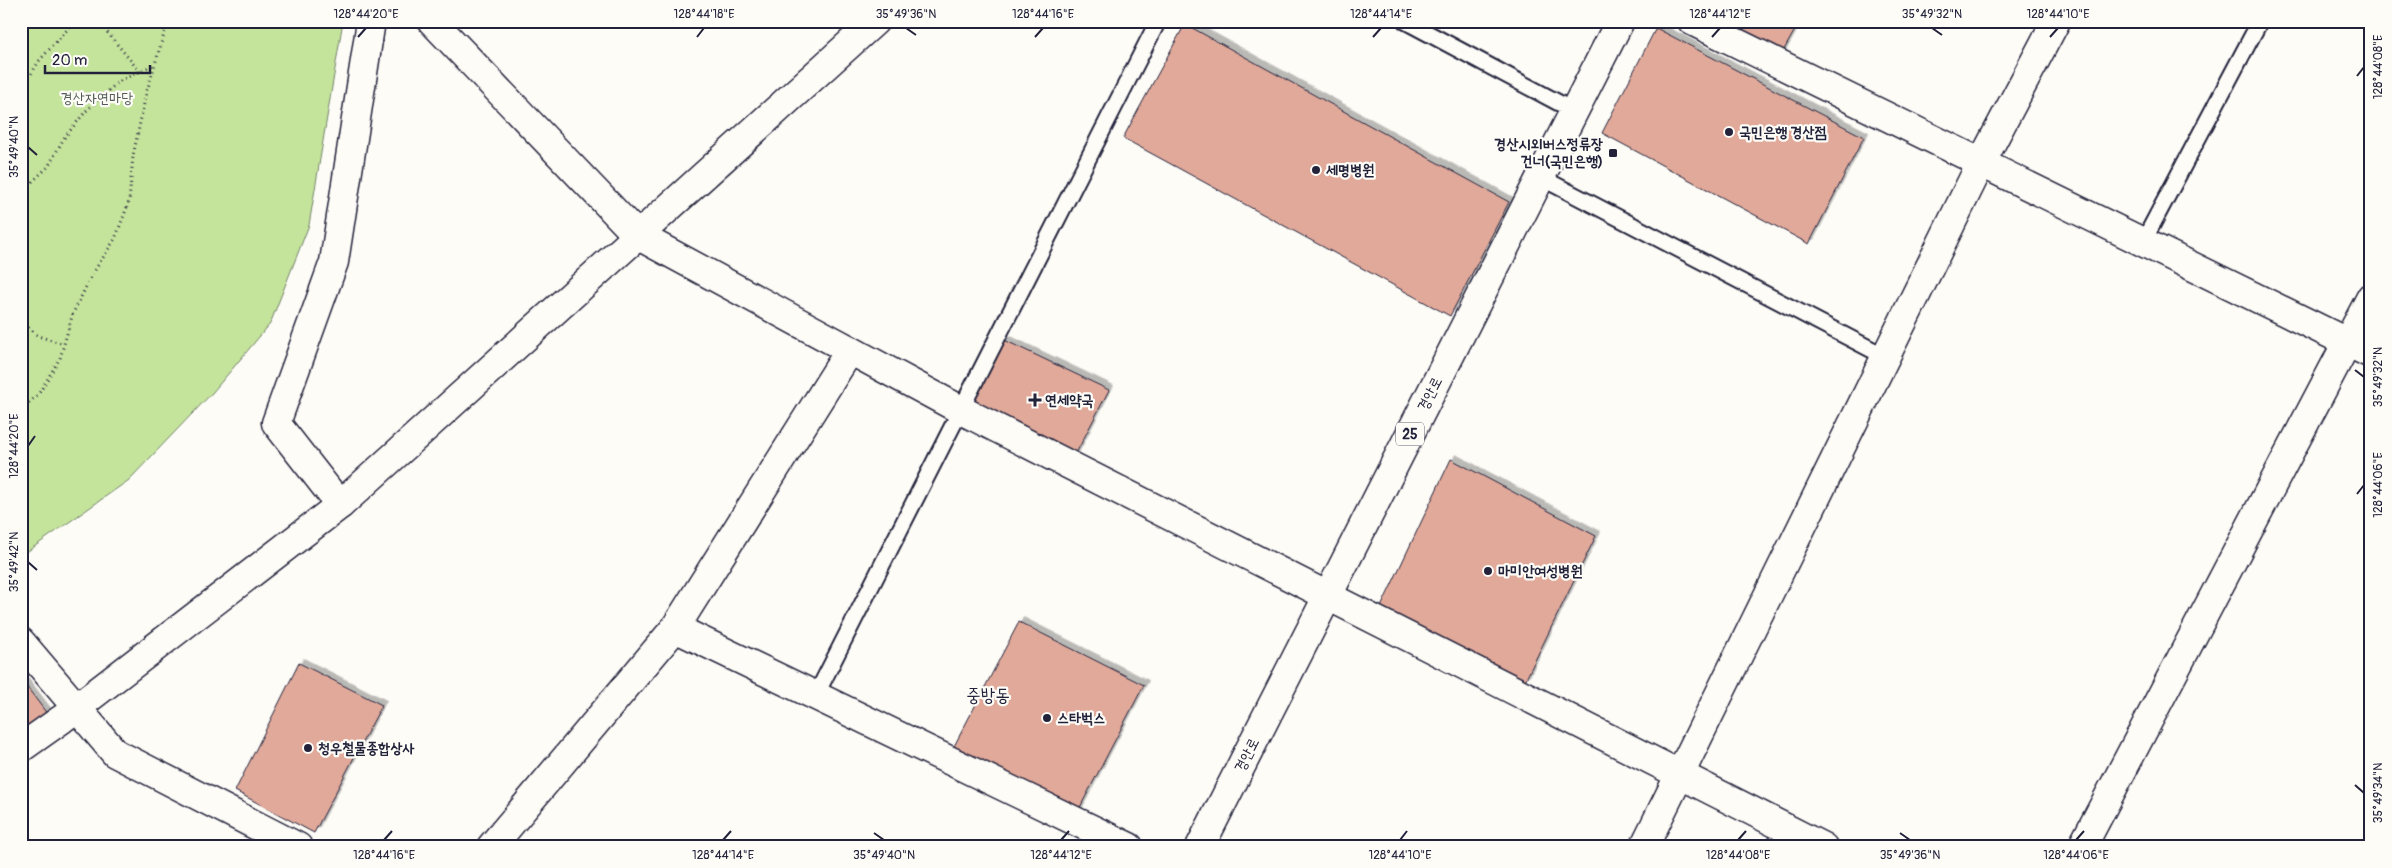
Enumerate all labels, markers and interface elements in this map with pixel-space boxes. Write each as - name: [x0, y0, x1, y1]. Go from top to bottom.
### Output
- text: 128°44'20"E: [333, 7, 399, 22]
- text: 128°44'18"E: [674, 7, 734, 22]
- text: 35°49'36"N: [876, 7, 936, 22]
- text: 128°44'16"E: [1012, 7, 1074, 22]
- text: 128°44'14"E: [1350, 7, 1412, 22]
- text: 128°44'12"E: [1689, 7, 1751, 22]
- text: 35°49'32"N: [1902, 7, 1962, 22]
- text: 128°44'10"E: [2026, 7, 2090, 22]
- text: 128°44'08"E: [2371, 35, 2386, 99]
- scale bar: [45, 42, 150, 74]
- text: 20 m: [52, 51, 87, 70]
- park label: 경산자연마당: [61, 89, 133, 108]
- text: 35°49'40"N: [7, 116, 22, 178]
- place label: 국민은행 경산점: [1739, 123, 1827, 142]
- marker: 국민은행 경산점: [1723, 126, 1735, 138]
- place label: 경산시외버스정류장 건너(국민은행): [1494, 135, 1603, 171]
- marker: 경산시외버스정류장 건너(국민은행): [1607, 147, 1619, 159]
- place label: 세명병원: [1326, 161, 1374, 180]
- marker: 세명병원: [1310, 164, 1322, 176]
- text: 35°49'32"N: [2371, 347, 2386, 407]
- street label: 경안로: [1413, 374, 1447, 414]
- place label: 연세약국: [1045, 391, 1093, 410]
- marker: 연세약국: [1029, 394, 1041, 406]
- text: 128°44'20"E: [7, 413, 22, 479]
- road number: 25: [1396, 422, 1424, 446]
- text: 128°44'06"E: [2371, 452, 2386, 518]
- text: 35°49'42"N: [7, 532, 22, 592]
- place label: 마미안여성병원: [1498, 562, 1583, 581]
- marker: 마미안여성병원: [1482, 565, 1494, 577]
- district label: 중방동: [966, 684, 1010, 707]
- place label: 스타벅스: [1057, 709, 1105, 728]
- marker: 스타벅스: [1041, 712, 1053, 724]
- street label: 경안로: [1230, 735, 1264, 775]
- place label: 청우철물종합상사: [318, 739, 415, 758]
- marker: 청우철물종합상사: [302, 742, 314, 754]
- text: 35°49'34"N: [2371, 763, 2386, 823]
- text: 128°44'16"E: [353, 848, 415, 863]
- text: 128°44'14"E: [692, 848, 754, 863]
- text: 35°49'40"N: [853, 848, 915, 863]
- text: 128°44'12"E: [1030, 848, 1092, 863]
- text: 128°44'10"E: [1368, 848, 1432, 863]
- text: 128°44'08"E: [1706, 848, 1770, 863]
- text: 35°49'36"N: [1880, 848, 1940, 863]
- text: 128°44'06"E: [2043, 848, 2109, 863]

